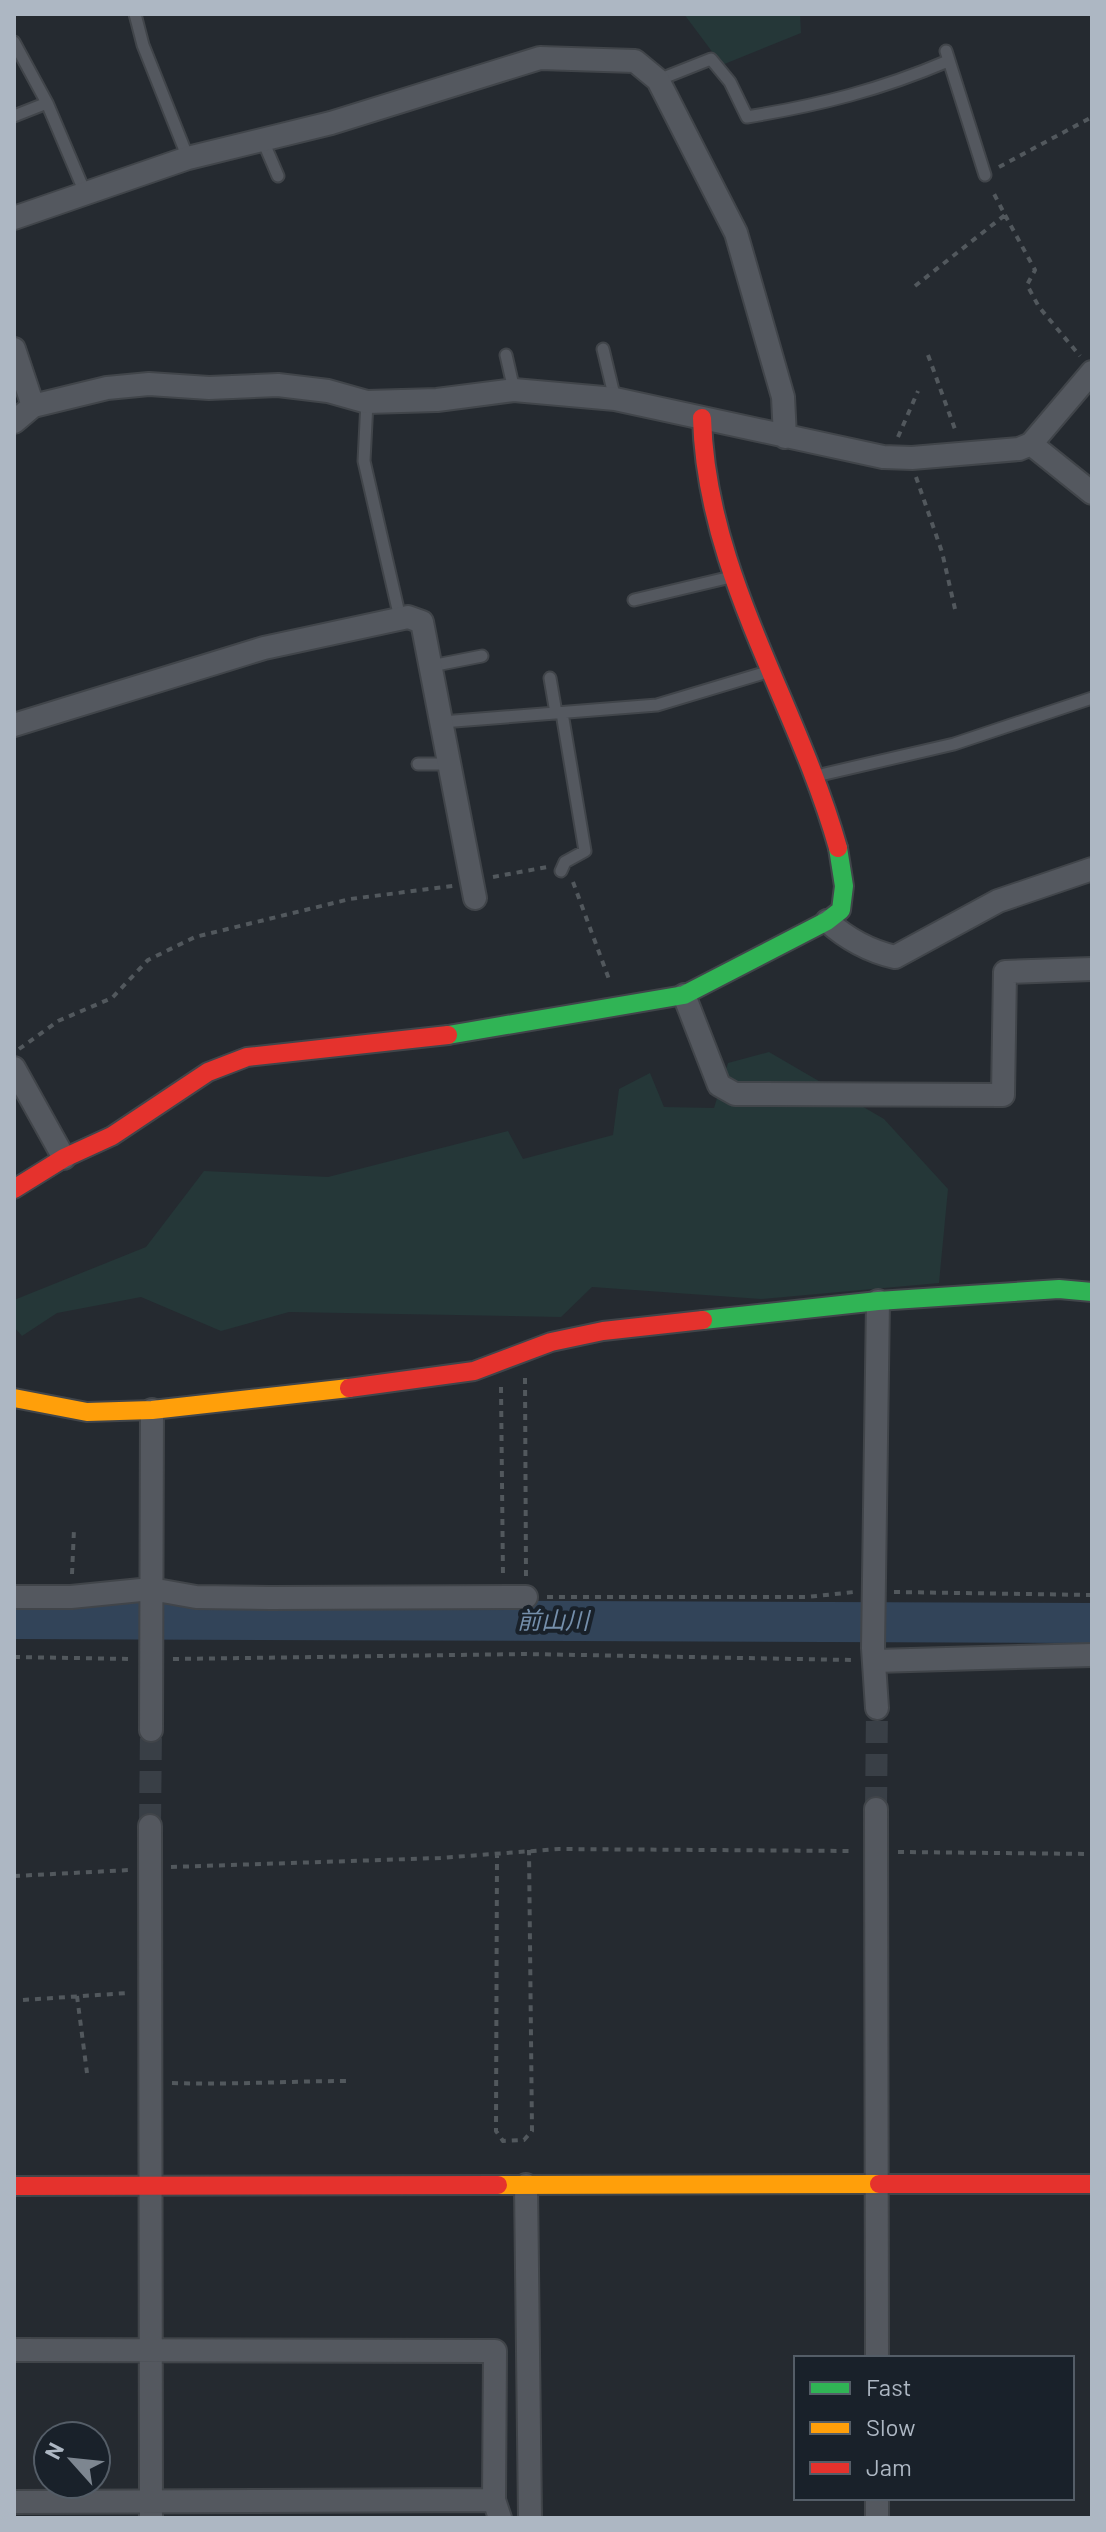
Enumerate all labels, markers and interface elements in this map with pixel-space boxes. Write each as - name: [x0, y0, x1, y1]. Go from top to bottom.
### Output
- water label: 前山川: [517, 1605, 592, 1634]
- legend: [794, 2356, 1074, 2500]
- text: Fast: [866, 2372, 911, 2401]
- text: Slow: [866, 2412, 915, 2441]
- north arrow: [32, 2420, 112, 2500]
- text: N: [38, 2438, 68, 2463]
- text: Jam: [866, 2452, 912, 2481]

